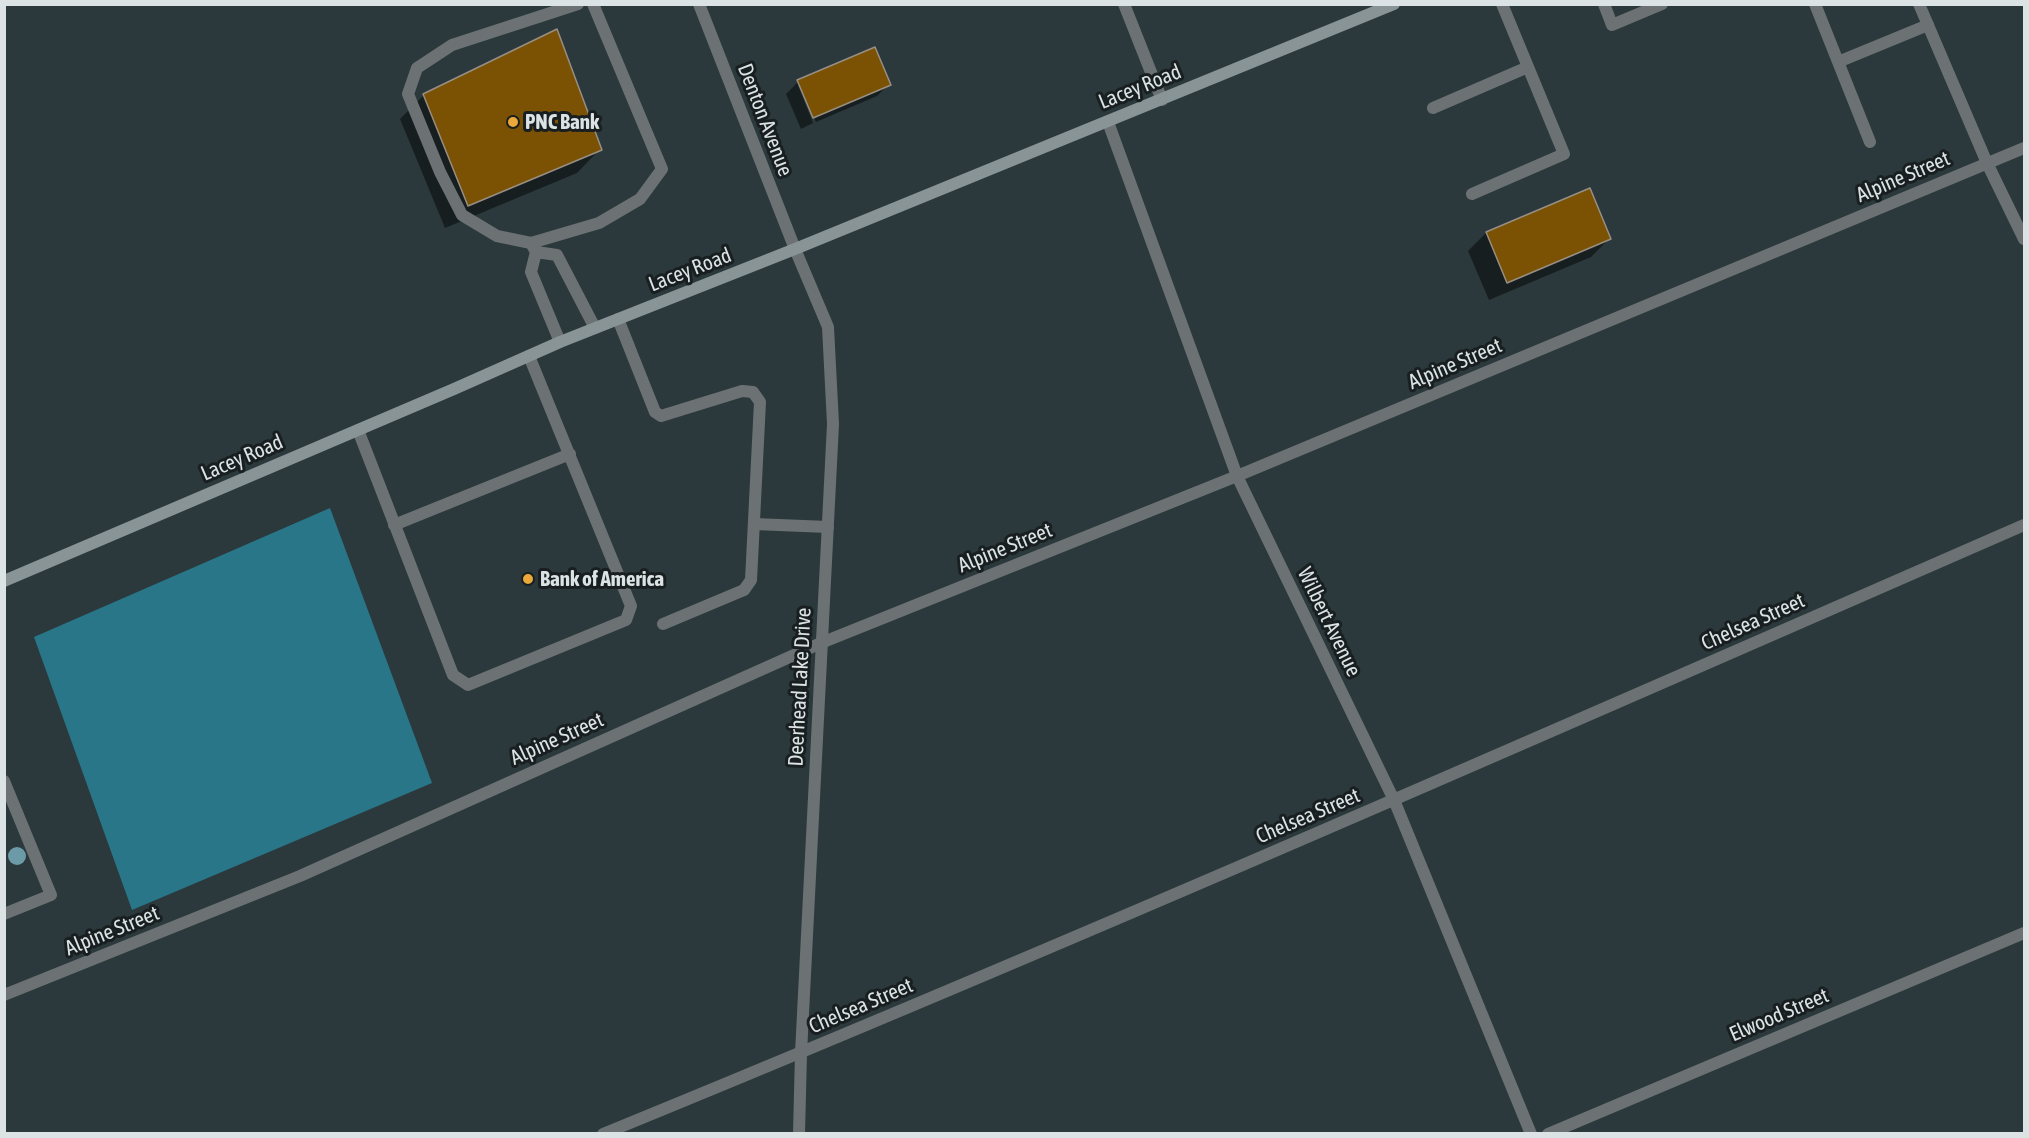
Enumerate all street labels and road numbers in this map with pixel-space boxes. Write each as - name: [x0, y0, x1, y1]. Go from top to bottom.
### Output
- street label: Lacey Road: [1095, 59, 1185, 115]
- street label: Denton Avenue: [732, 60, 798, 180]
- street label: Alpine Street: [1852, 146, 1954, 208]
- street label: Lacey Road: [645, 243, 735, 297]
- street label: Alpine Street: [1404, 333, 1506, 395]
- street label: Lacey Road: [197, 429, 287, 487]
- street label: Alpine Street: [954, 518, 1056, 578]
- street label: Wilbert Avenue: [1292, 563, 1366, 681]
- street label: Chelsea Street: [1697, 588, 1809, 656]
- street label: Deerhead Lake Drive: [783, 607, 817, 767]
- street label: Alpine Street: [507, 707, 607, 771]
- street label: Chelsea Street: [1252, 783, 1364, 849]
- street label: Alpine Street: [61, 901, 163, 961]
- street label: Chelsea Street: [805, 973, 917, 1039]
- street label: Elwood Street: [1726, 983, 1832, 1047]

